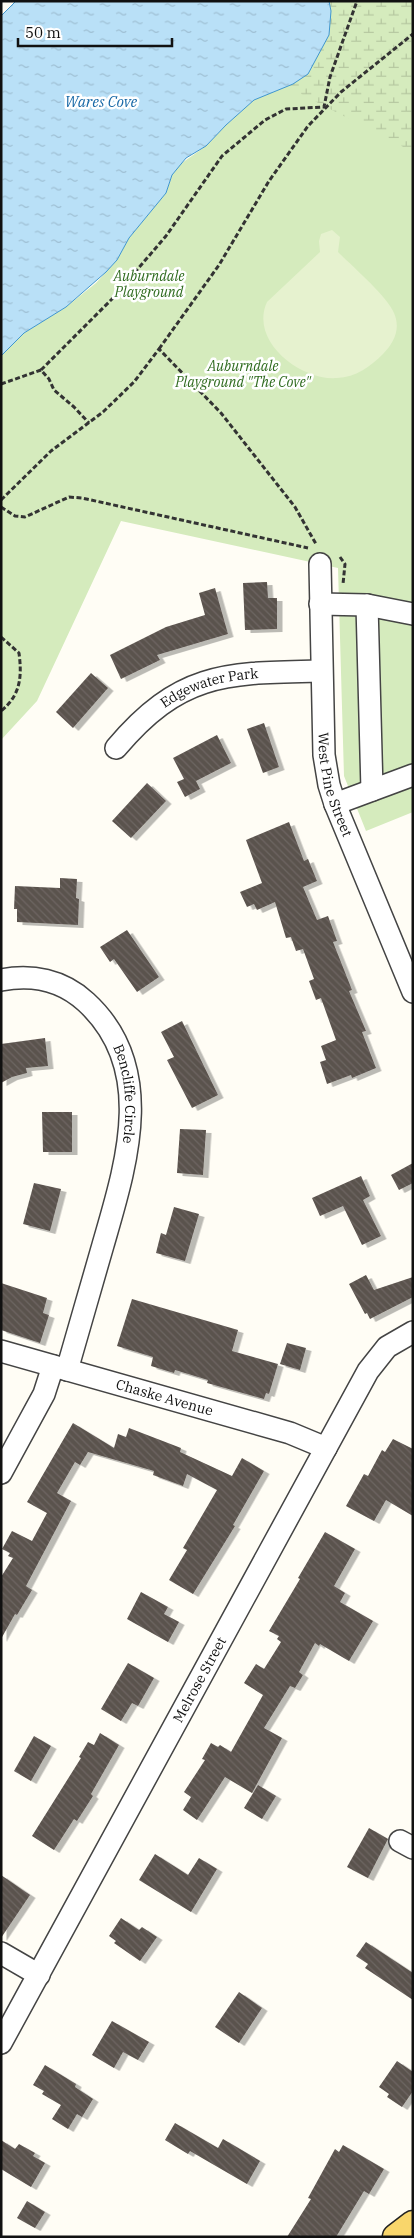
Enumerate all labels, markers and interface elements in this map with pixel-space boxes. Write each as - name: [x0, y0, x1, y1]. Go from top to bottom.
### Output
- scale bar: [18, 15, 171, 47]
- text: 50 m: [25, 23, 61, 42]
- water label: Wares Cove: [65, 92, 137, 111]
- park label: Auburndale Playground: [112, 267, 185, 301]
- park label: Auburndale Playground "The Cove": [174, 357, 312, 391]
- street label: Edgewater Park: [157, 664, 260, 712]
- street label: West Pine Street: [315, 732, 357, 839]
- street label: Bencliffe Circle: [109, 1041, 139, 1145]
- street label: Chaske Avenue: [114, 1375, 215, 1420]
- street label: Melrose Street: [169, 1634, 230, 1726]

